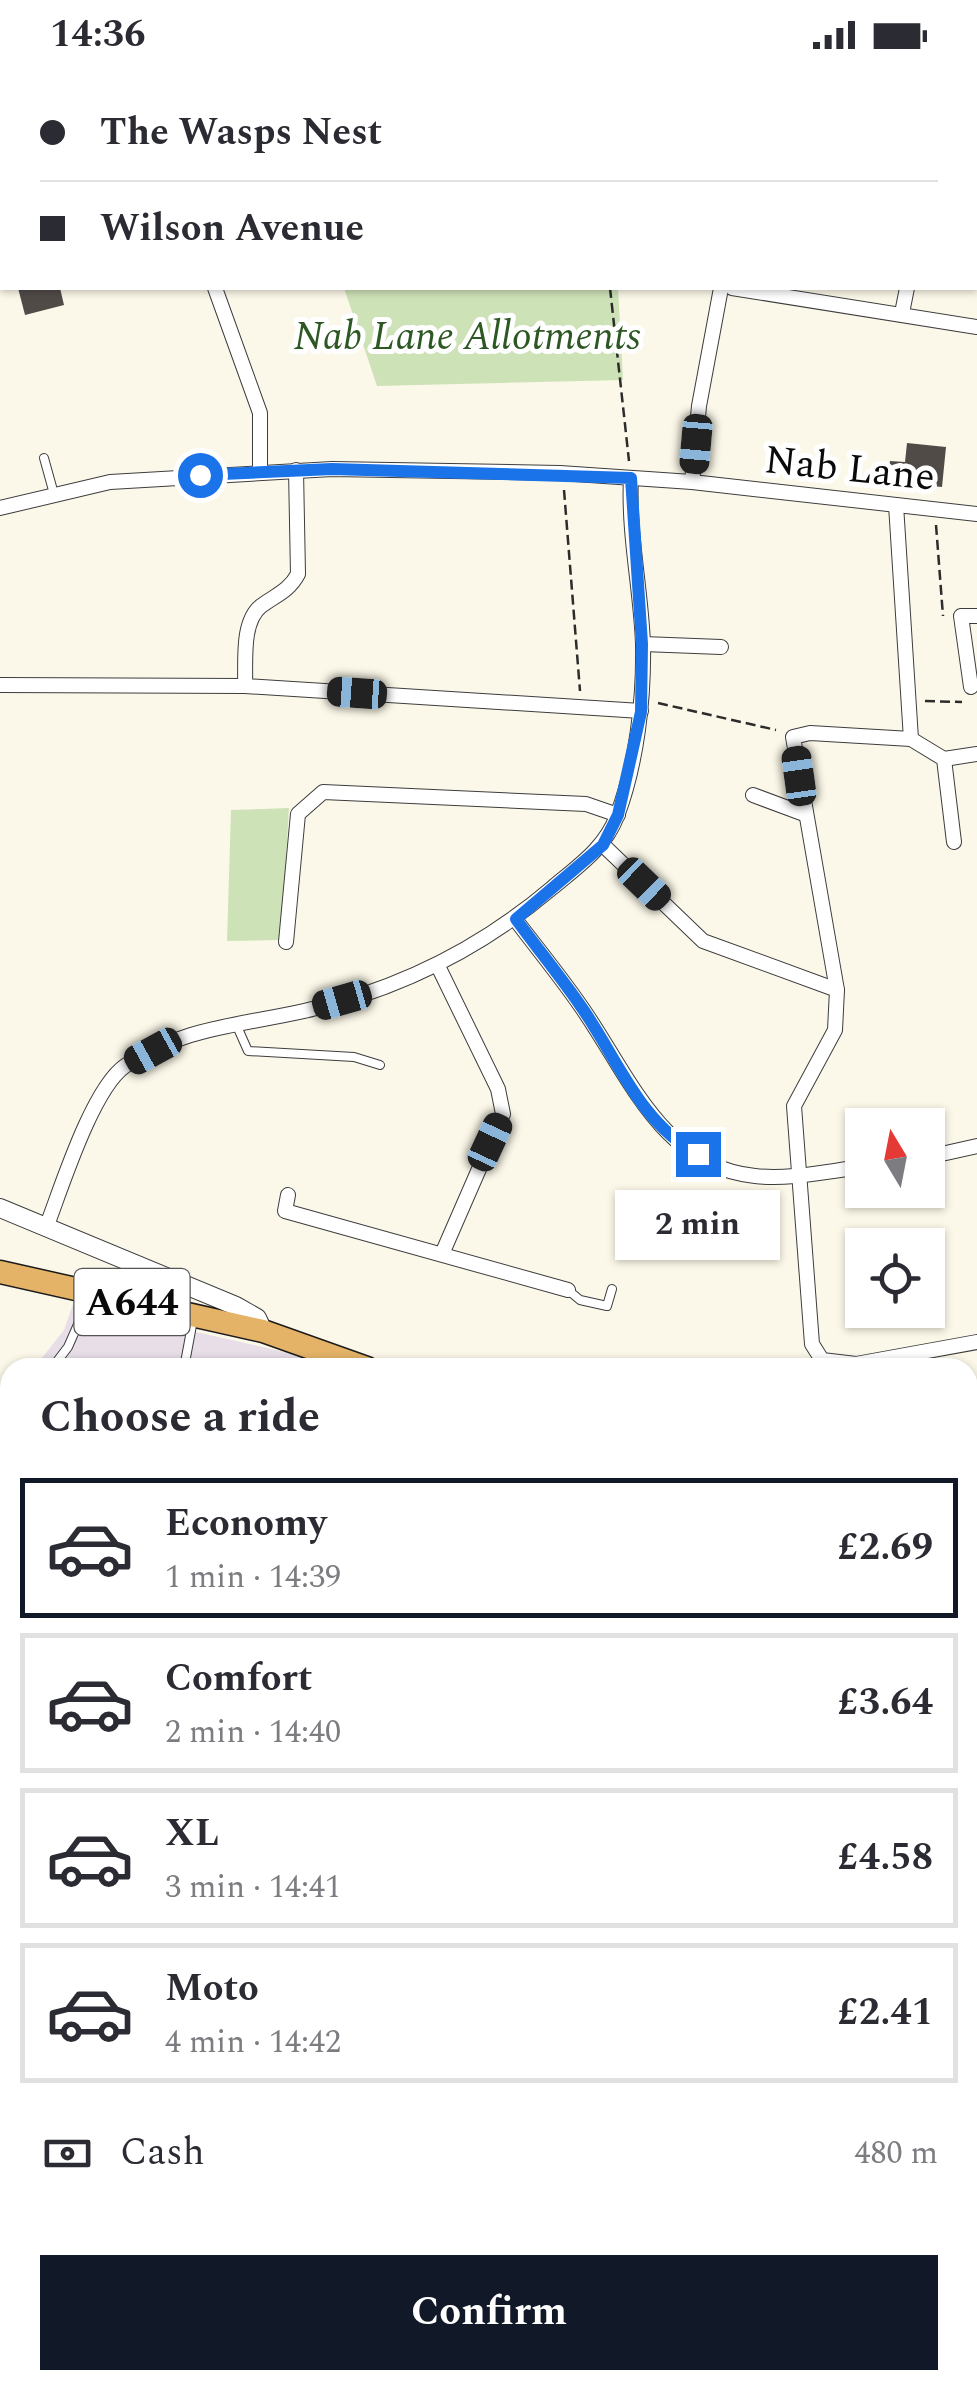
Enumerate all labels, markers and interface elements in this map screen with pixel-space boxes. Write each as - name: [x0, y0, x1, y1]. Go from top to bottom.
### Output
- text: 14:36: [50, 6, 145, 64]
- text: The Wasps Nest: [100, 104, 382, 162]
- text: Wilson Avenue: [100, 200, 364, 258]
- park label: Nab Lane Allotments: [293, 307, 641, 368]
- car: [678, 413, 714, 475]
- street label: Nab Lane: [762, 430, 938, 509]
- route start: [178, 453, 223, 498]
- car: [326, 676, 388, 710]
- car: [780, 744, 818, 808]
- car: [612, 852, 676, 916]
- car: [309, 977, 375, 1023]
- car: [119, 1023, 187, 1079]
- car: [464, 1108, 516, 1176]
- north arrow: [845, 1108, 945, 1208]
- map controls: [845, 1108, 945, 1328]
- route end: [676, 1132, 721, 1177]
- callout: 2 min: [616, 1189, 780, 1259]
- text: 2 min: [655, 1200, 740, 1249]
- button: locate: [845, 1228, 945, 1328]
- road number: A644: [74, 1269, 190, 1335]
- text: Choose a ride: [40, 1383, 320, 1452]
- text: Economy: [165, 1495, 326, 1553]
- icon: car: [45, 1503, 135, 1593]
- text: £2.69: [838, 1519, 933, 1577]
- text: 1 min · 14:39: [165, 1553, 341, 1602]
- text: Comfort: [165, 1650, 312, 1708]
- icon: car: [45, 1658, 135, 1748]
- text: £3.64: [838, 1674, 933, 1732]
- text: 2 min · 14:40: [165, 1708, 341, 1757]
- text: XL: [165, 1805, 219, 1863]
- icon: car: [45, 1813, 135, 1903]
- text: £4.58: [838, 1829, 933, 1887]
- text: 3 min · 14:41: [165, 1863, 341, 1912]
- text: Moto: [165, 1960, 259, 2018]
- icon: car: [45, 1968, 135, 2058]
- text: £2.41: [838, 1984, 933, 2042]
- text: 4 min · 14:42: [165, 2018, 341, 2067]
- text: Cash: [120, 2124, 205, 2182]
- icon: cash: [40, 2126, 95, 2181]
- text: 480 m: [854, 2129, 938, 2178]
- button: Confirm: [40, 2255, 938, 2370]

